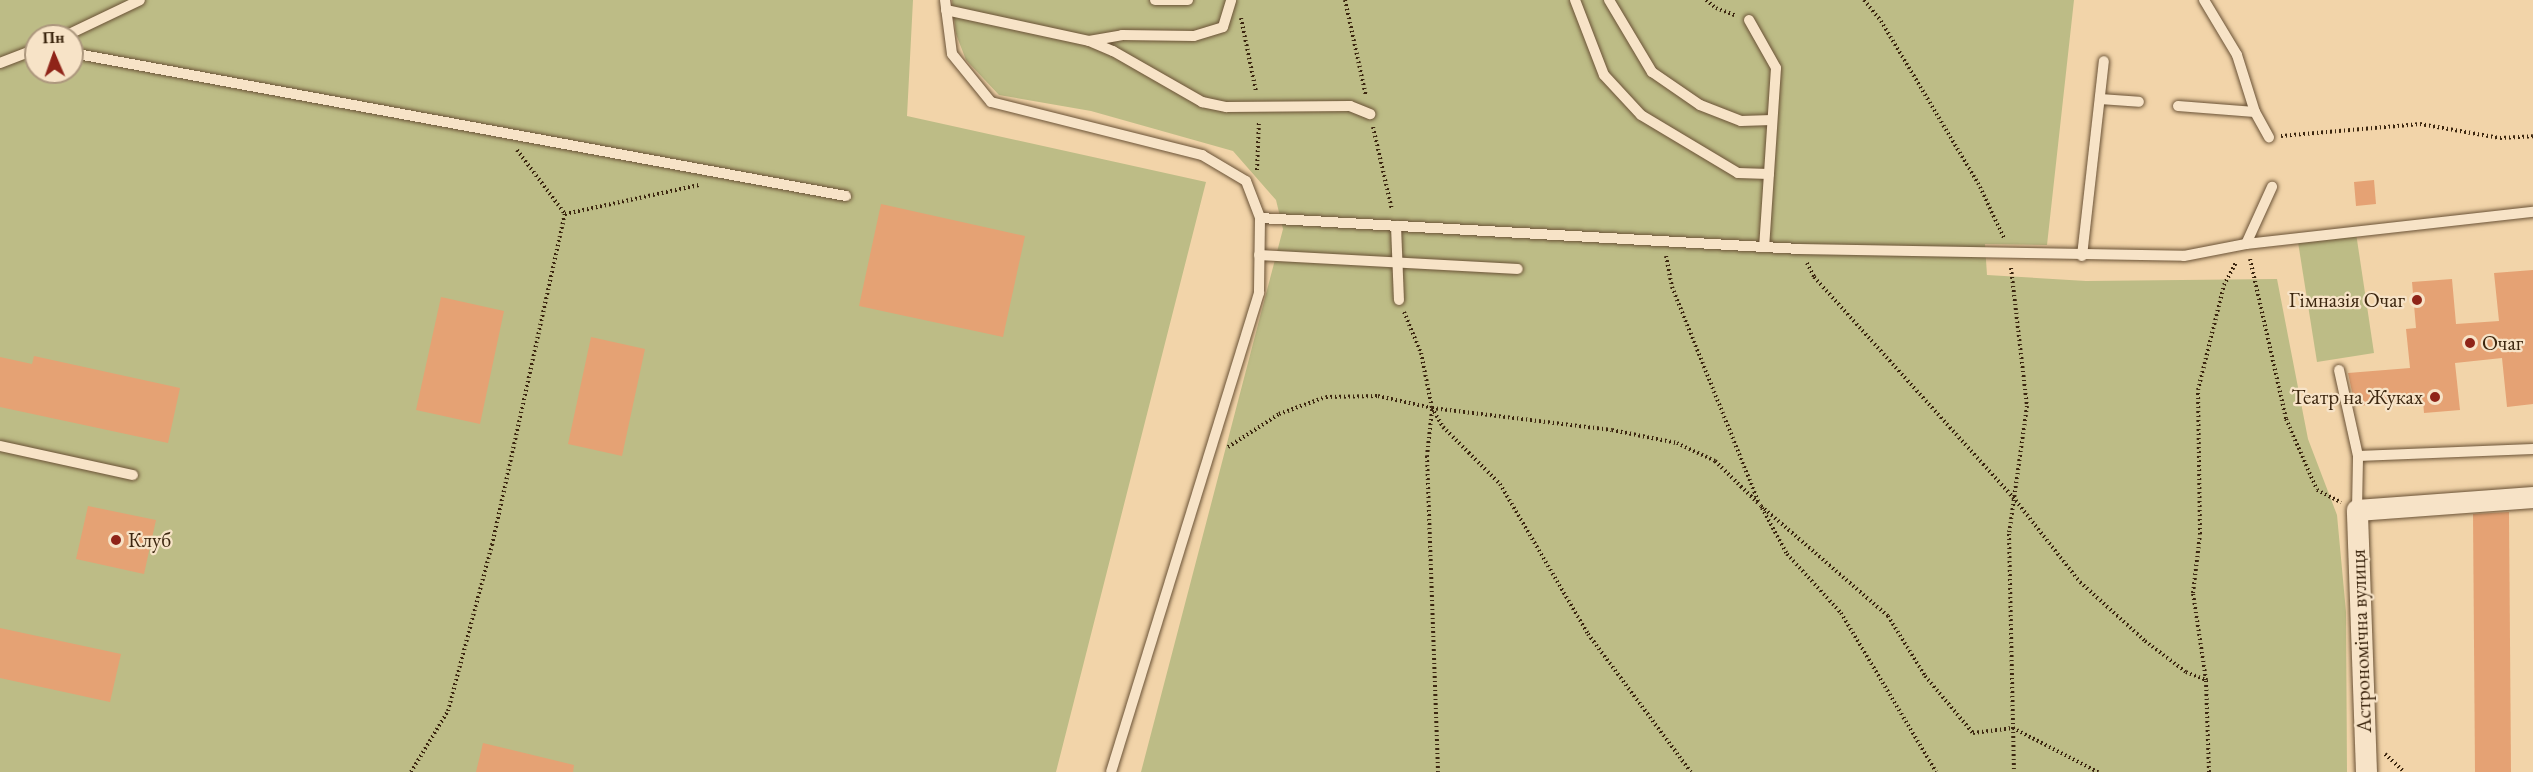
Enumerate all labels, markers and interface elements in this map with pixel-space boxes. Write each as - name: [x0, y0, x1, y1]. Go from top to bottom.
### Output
- north arrow: [24, 24, 84, 84]
- text: Пн: [42, 27, 65, 48]
- place label: Гімназія Очаг: [2289, 287, 2405, 313]
- marker: Гімназія Очаг: [2410, 293, 2424, 307]
- place label: Очаг: [2482, 330, 2523, 356]
- marker: Очаг: [2463, 336, 2477, 350]
- place label: Театр на Жуках: [2291, 384, 2423, 410]
- marker: Театр на Жуках: [2428, 390, 2442, 404]
- place label: Клуб: [128, 527, 171, 553]
- marker: Клуб: [109, 533, 123, 547]
- street label: Астрономічна вулиця: [2345, 549, 2377, 733]

